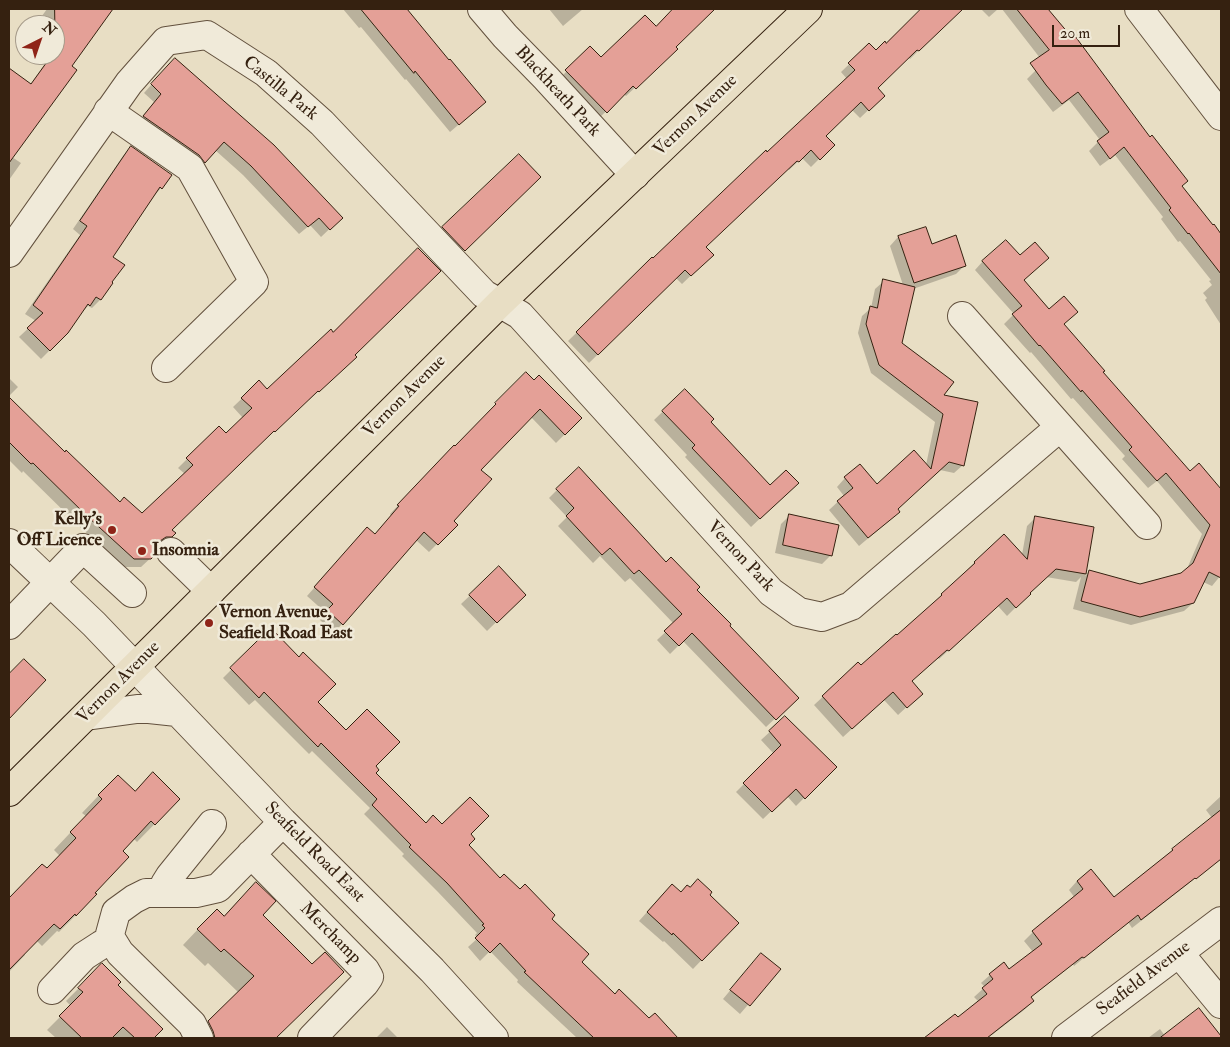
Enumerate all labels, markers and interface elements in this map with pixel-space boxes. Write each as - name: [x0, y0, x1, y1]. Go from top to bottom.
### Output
- north arrow: [15, 15, 65, 65]
- scale bar: [1055, 15, 1122, 47]
- text: N: [39, 19, 60, 40]
- text: 20 m: [1060, 24, 1090, 43]
- street label: Blackheath Park: [510, 42, 604, 142]
- street label: Castilla Park: [238, 52, 322, 126]
- street label: Vernon Avenue: [649, 71, 743, 161]
- street label: Vernon Avenue: [359, 351, 451, 443]
- place label: Kelly's Off Licence: [17, 509, 102, 552]
- street label: Vernon Park: [702, 517, 778, 597]
- marker: Kelly's Off Licence: [106, 524, 118, 536]
- place label: Insomnia: [152, 540, 219, 562]
- marker: Insomnia: [136, 545, 148, 557]
- place label: Vernon Avenue, Seafield Road East: [219, 602, 352, 644]
- marker: Vernon Avenue, Seafield Road East: [203, 617, 215, 629]
- street label: Vernon Avenue: [73, 637, 165, 729]
- street label: Seafield Road East: [259, 798, 369, 908]
- street label: Merchamp: [295, 899, 365, 969]
- street label: Seafield Avenue: [1093, 937, 1195, 1021]

